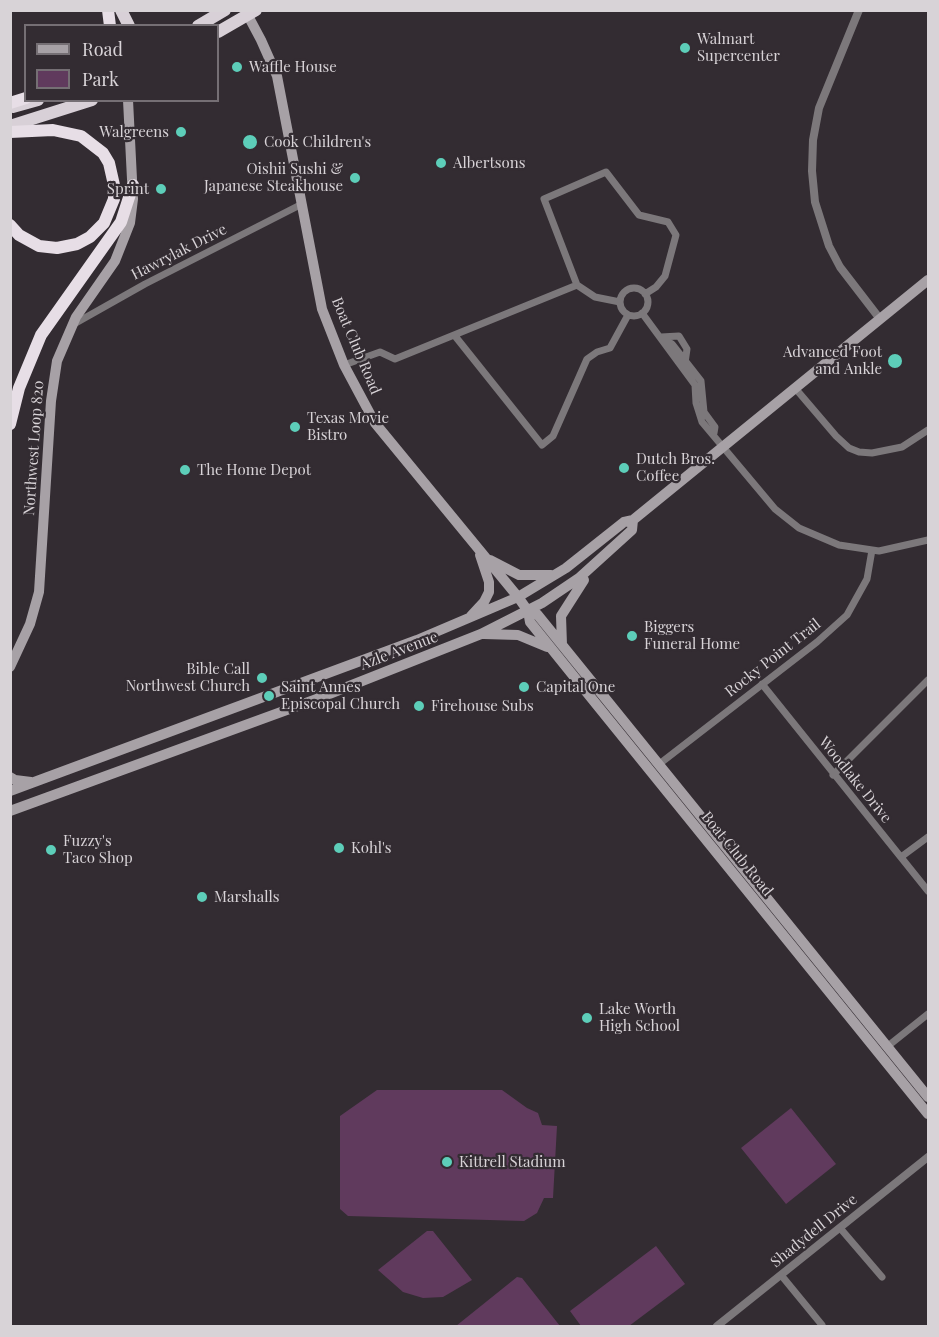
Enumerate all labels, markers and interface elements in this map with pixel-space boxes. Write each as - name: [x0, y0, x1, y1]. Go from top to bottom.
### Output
- legend: [24, 24, 219, 102]
- place label: Walmart Supercenter: [697, 30, 780, 65]
- text: Road: [82, 37, 123, 61]
- marker: Walmart Supercenter: [678, 41, 692, 55]
- place label: Waffle House: [249, 58, 337, 76]
- marker: Waffle House: [230, 60, 244, 74]
- text: Park: [82, 67, 119, 91]
- place label: Walgreens: [99, 123, 169, 141]
- marker: Walgreens: [174, 125, 188, 139]
- marker: Cook Children's: [241, 133, 259, 151]
- place label: Cook Children's: [264, 133, 371, 151]
- place label: Albertsons: [453, 154, 525, 172]
- marker: Albertsons: [434, 156, 448, 170]
- place label: Oishii Sushi & Japanese Steakhouse: [204, 160, 343, 195]
- marker: Oishii Sushi & Japanese Steakhouse: [348, 171, 362, 185]
- place label: Sprint: [107, 180, 149, 198]
- marker: Sprint: [154, 182, 168, 196]
- street label: Hawrylak Drive: [128, 220, 230, 284]
- street label: Boat Club Road: [327, 295, 385, 397]
- place label: Advanced Foot and Ankle: [783, 343, 882, 378]
- marker: Advanced Foot and Ankle: [886, 352, 904, 370]
- street label: Northwest Loop 820: [20, 380, 48, 516]
- place label: Texas Movie Bistro: [307, 409, 389, 444]
- marker: Texas Movie Bistro: [288, 420, 302, 434]
- place label: Dutch Bros. Coffee: [636, 450, 715, 485]
- place label: The Home Depot: [197, 461, 311, 479]
- marker: Dutch Bros. Coffee: [617, 461, 631, 475]
- marker: The Home Depot: [178, 463, 192, 477]
- street label: Rocky Point Trail: [722, 615, 824, 701]
- place label: Biggers Funeral Home: [644, 618, 740, 653]
- street label: Azle Avenue: [358, 628, 440, 674]
- marker: Biggers Funeral Home: [625, 629, 639, 643]
- place label: Bible Call Northwest Church: [126, 660, 250, 695]
- marker: Bible Call Northwest Church: [255, 671, 269, 685]
- place label: Saint Annes Episcopal Church: [281, 678, 400, 713]
- place label: Capital One: [536, 678, 615, 696]
- marker: Capital One: [517, 680, 531, 694]
- marker: Saint Annes Episcopal Church: [262, 689, 276, 703]
- place label: Firehouse Subs: [431, 697, 534, 715]
- marker: Firehouse Subs: [412, 699, 426, 713]
- street label: Woodlake Drive: [815, 733, 895, 827]
- street label: Boat Club Road: [697, 808, 777, 900]
- place label: Fuzzy's Taco Shop: [63, 832, 133, 867]
- place label: Kohl's: [351, 839, 392, 857]
- marker: Kohl's: [332, 841, 346, 855]
- marker: Fuzzy's Taco Shop: [44, 843, 58, 857]
- place label: Marshalls: [214, 888, 279, 906]
- marker: Marshalls: [195, 890, 209, 904]
- place label: Lake Worth High School: [599, 1000, 680, 1035]
- marker: Lake Worth High School: [580, 1011, 594, 1025]
- place label: Kittrell Stadium: [459, 1153, 566, 1171]
- marker: Kittrell Stadium: [440, 1155, 454, 1169]
- street label: Shadydell Drive: [767, 1191, 861, 1271]

